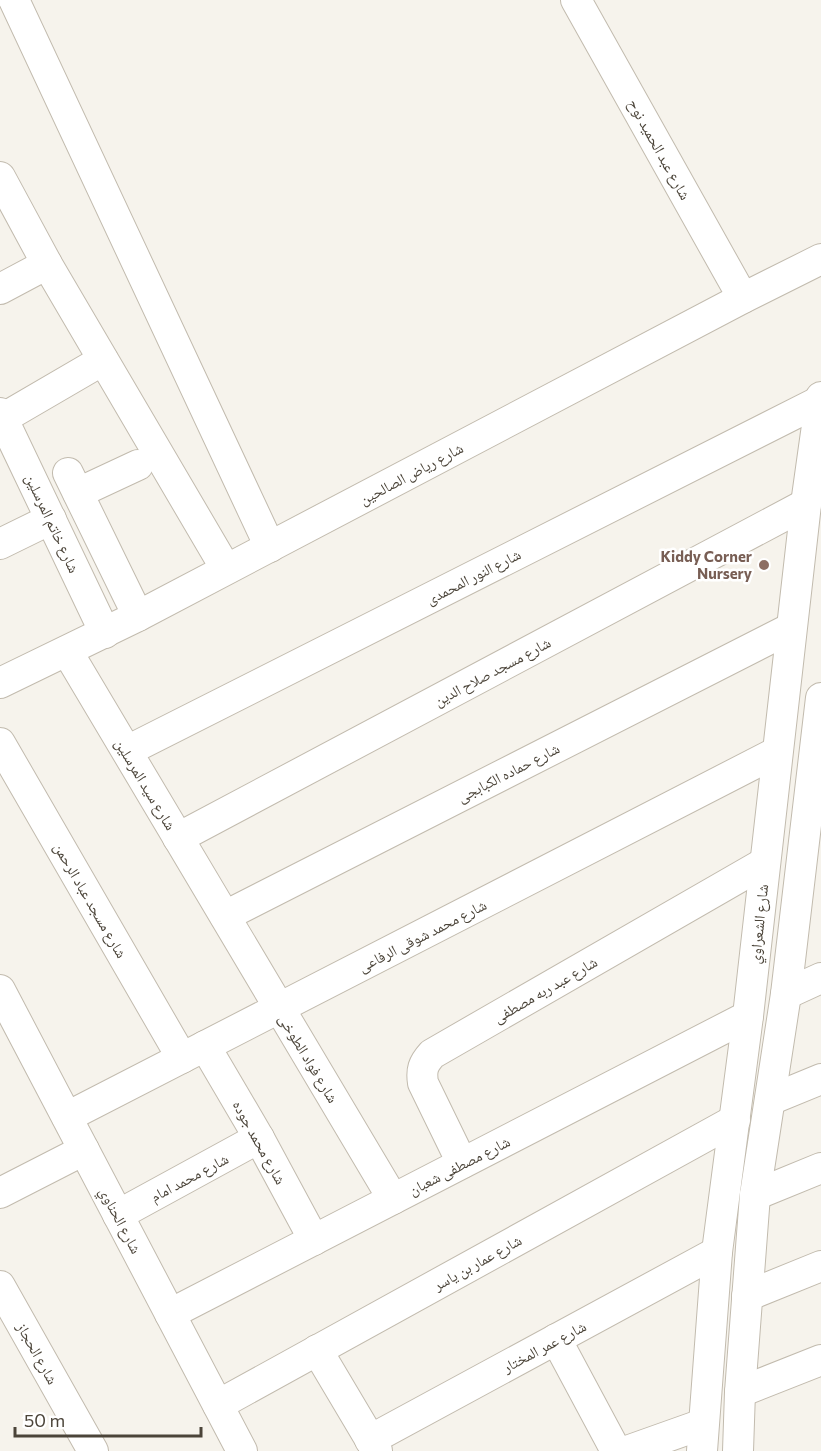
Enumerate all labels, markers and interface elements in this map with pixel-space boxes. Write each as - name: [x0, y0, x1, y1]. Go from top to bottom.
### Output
- street label: شارع عبد الحميد نوح: [623, 96, 695, 204]
- street label: شارع رياض الصالحين: [356, 438, 467, 510]
- street label: شارع خاتم المرسلين: [20, 471, 84, 576]
- street label: شارع النور المحمدى: [423, 544, 524, 609]
- place label: Kiddy Corner Nursery: [661, 547, 753, 582]
- marker: Kiddy Corner Nursery: [757, 558, 771, 572]
- street label: شارع مسجد صلاح الدين: [431, 633, 554, 711]
- street label: شارع سيد المرسلين: [110, 735, 180, 834]
- street label: شارع حماده الكبابجى: [454, 738, 563, 807]
- street label: شارع مسجد عباد الرحمن: [49, 839, 131, 962]
- street label: شارع الشعراوي: [745, 883, 775, 965]
- street label: شارع محمد شوقى الرفاعى: [355, 895, 490, 977]
- street label: شارع عبد ربه مصطفى: [490, 952, 601, 1028]
- street label: شارع فواد الطوخى: [274, 1010, 343, 1107]
- street label: شارع محمد جوده: [228, 1097, 291, 1188]
- street label: شارع مصطفى شعبان: [405, 1132, 514, 1200]
- street label: شارع محمد امام: [147, 1149, 232, 1207]
- street label: شارع الحناوي: [93, 1184, 146, 1258]
- street label: شارع عمار بن ياسر: [429, 1230, 525, 1296]
- street label: شارع عمر المختار: [498, 1316, 590, 1378]
- street label: شارع الحجاز: [11, 1318, 62, 1388]
- scale bar: [15, 1400, 201, 1438]
- text: 50 m: [24, 1409, 65, 1431]

